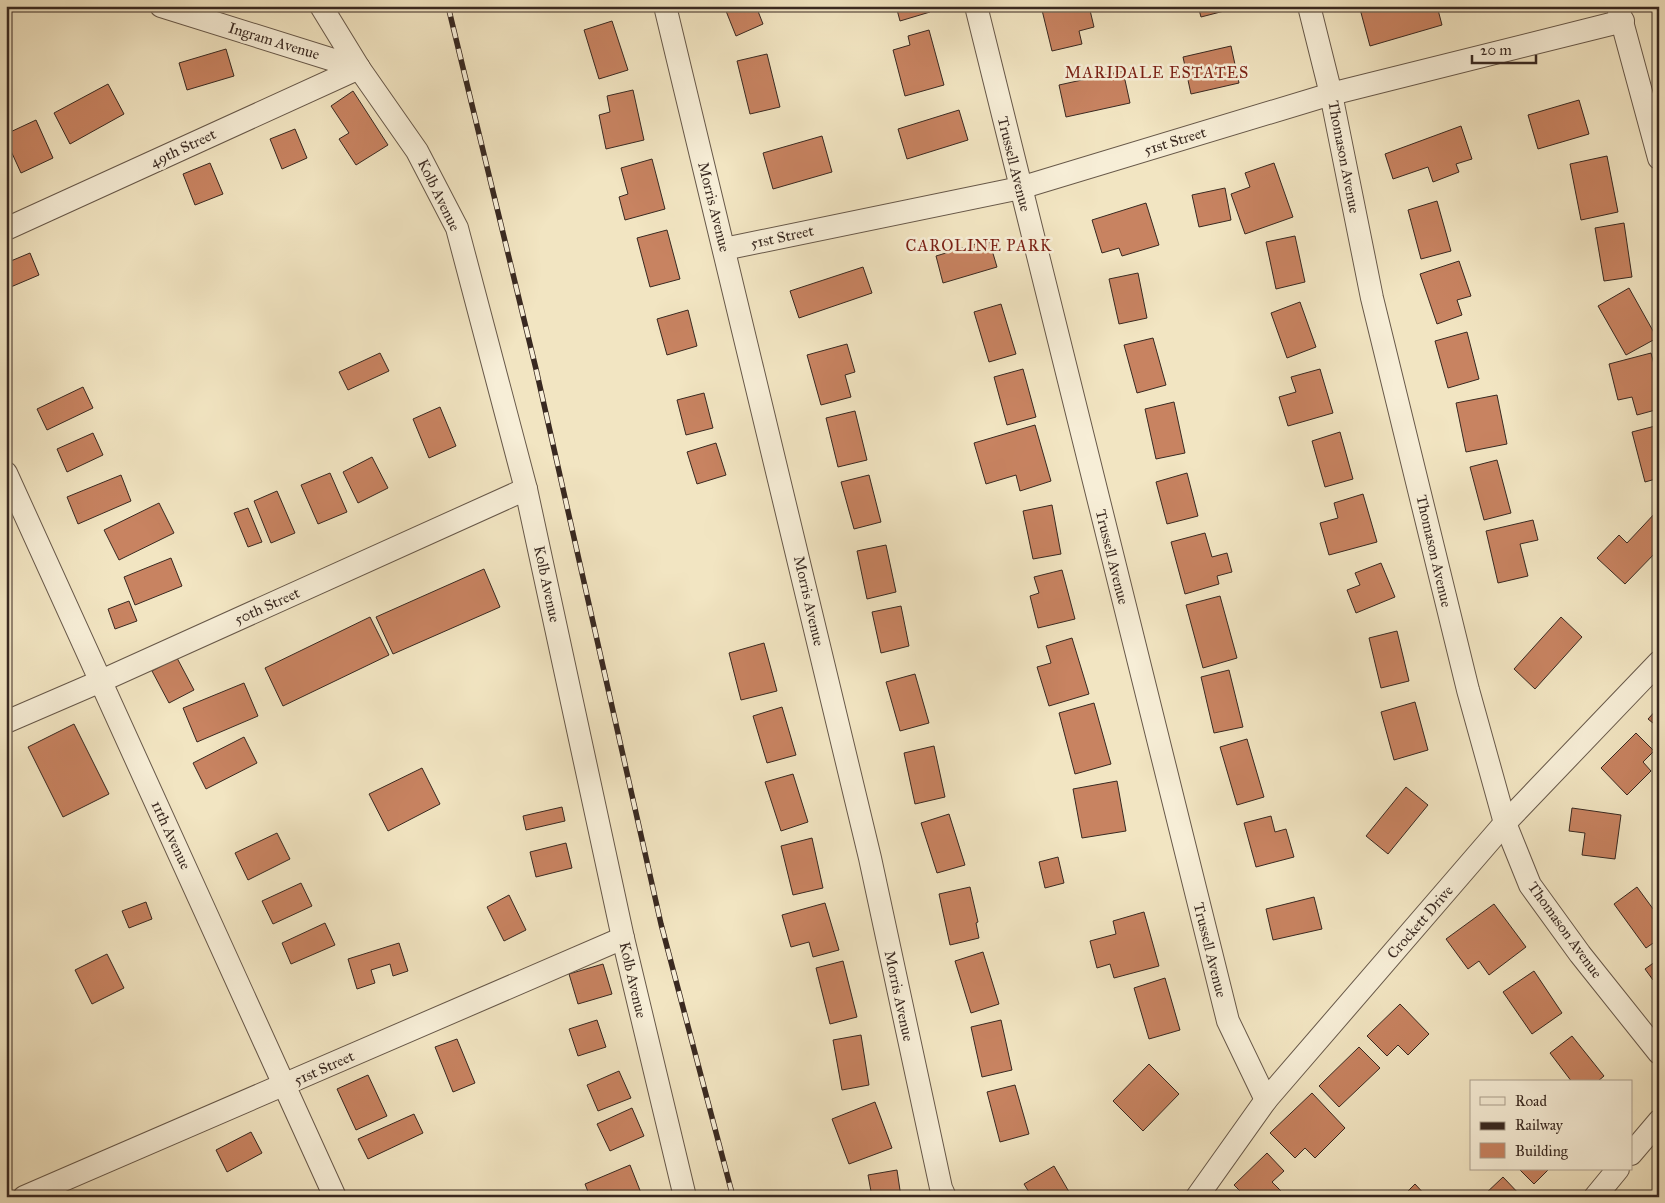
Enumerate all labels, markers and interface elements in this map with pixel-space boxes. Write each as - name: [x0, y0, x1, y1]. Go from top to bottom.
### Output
- street label: Ingram Avenue: [226, 19, 322, 63]
- scale bar: [1472, 32, 1536, 64]
- text: 20 m: [1480, 41, 1512, 59]
- district label: MARIDALE ESTATES: [1065, 63, 1249, 82]
- street label: Thomason Avenue: [1324, 99, 1364, 215]
- street label: Trussell Avenue: [994, 115, 1034, 213]
- street label: 51st Street: [1142, 123, 1209, 159]
- street label: 49th Street: [147, 125, 219, 171]
- street label: Kolb Avenue: [414, 156, 464, 234]
- street label: Morris Avenue: [694, 160, 734, 254]
- street label: 51st Street: [749, 221, 816, 252]
- district label: CAROLINE PARK: [906, 236, 1052, 255]
- street label: Thomason Avenue: [1412, 493, 1456, 609]
- street label: Trussell Avenue: [1092, 508, 1132, 606]
- street label: Kolb Avenue: [530, 544, 564, 624]
- street label: Morris Avenue: [790, 554, 828, 648]
- street label: 50th Street: [231, 583, 303, 628]
- street label: 11th Avenue: [147, 798, 195, 872]
- street label: Thomason Avenue: [1524, 878, 1606, 982]
- street label: Crockett Drive: [1383, 882, 1457, 962]
- street label: Trussell Avenue: [1190, 901, 1230, 999]
- street label: Kolb Avenue: [615, 940, 651, 1020]
- street label: Morris Avenue: [881, 949, 917, 1043]
- street label: 51st Street: [291, 1046, 358, 1089]
- legend: [1470, 1080, 1632, 1170]
- text: Road: [1515, 1092, 1547, 1110]
- text: Railway: [1515, 1116, 1564, 1134]
- text: Building: [1515, 1142, 1569, 1160]

